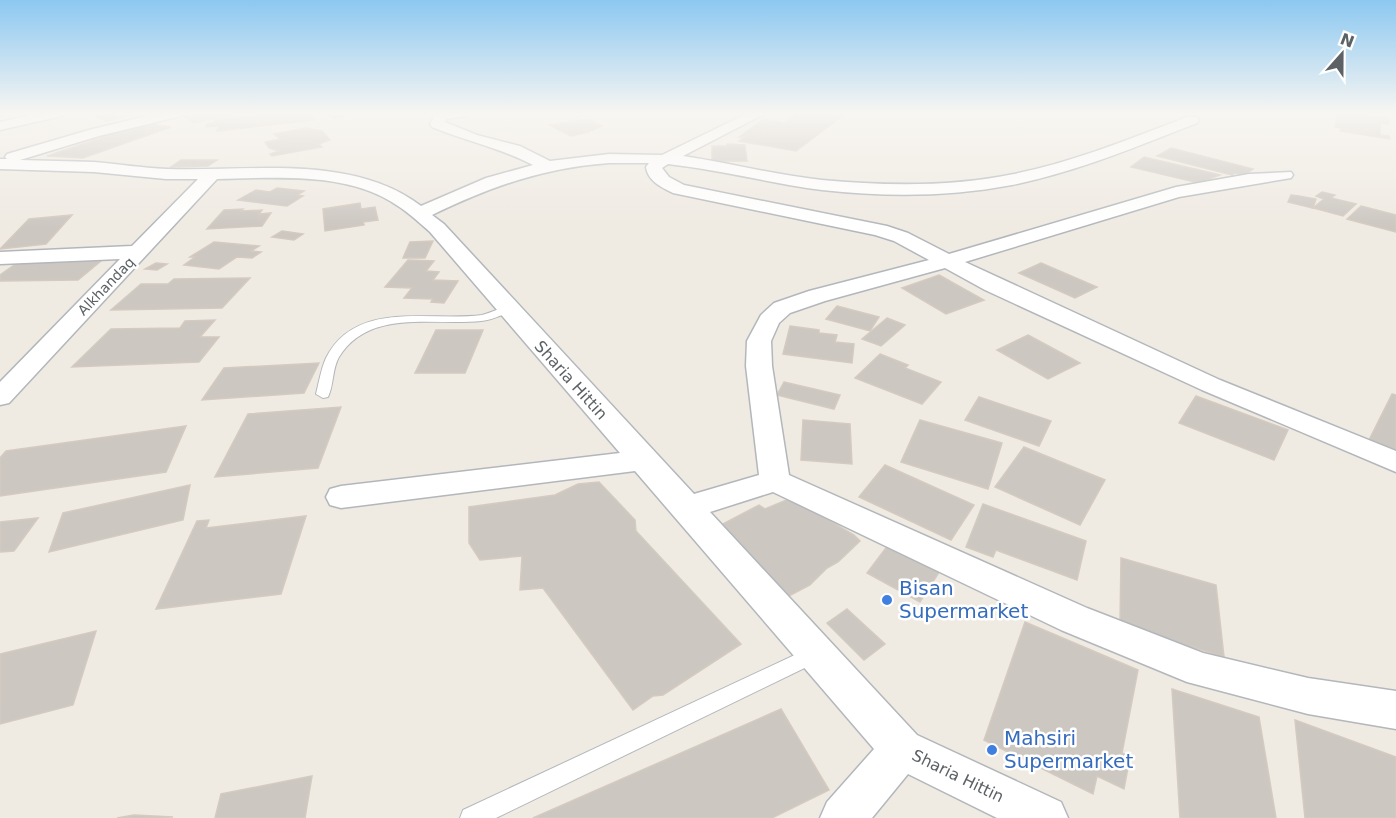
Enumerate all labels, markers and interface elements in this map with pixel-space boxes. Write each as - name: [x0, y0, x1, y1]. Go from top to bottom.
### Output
- north arrow: [1312, 24, 1372, 84]
- text: N: [1338, 29, 1357, 52]
- street label: Alkhandaq: [74, 254, 138, 318]
- street label: Sharia Hittin: [531, 337, 611, 423]
- place label: Bisan Supermarket: [899, 576, 1028, 623]
- marker: Bisan Supermarket: [880, 593, 894, 607]
- place label: Mahsiri Supermarket: [1004, 726, 1133, 773]
- marker: Mahsiri Supermarket: [985, 743, 999, 757]
- street label: Sharia Hittin: [909, 746, 1007, 806]

